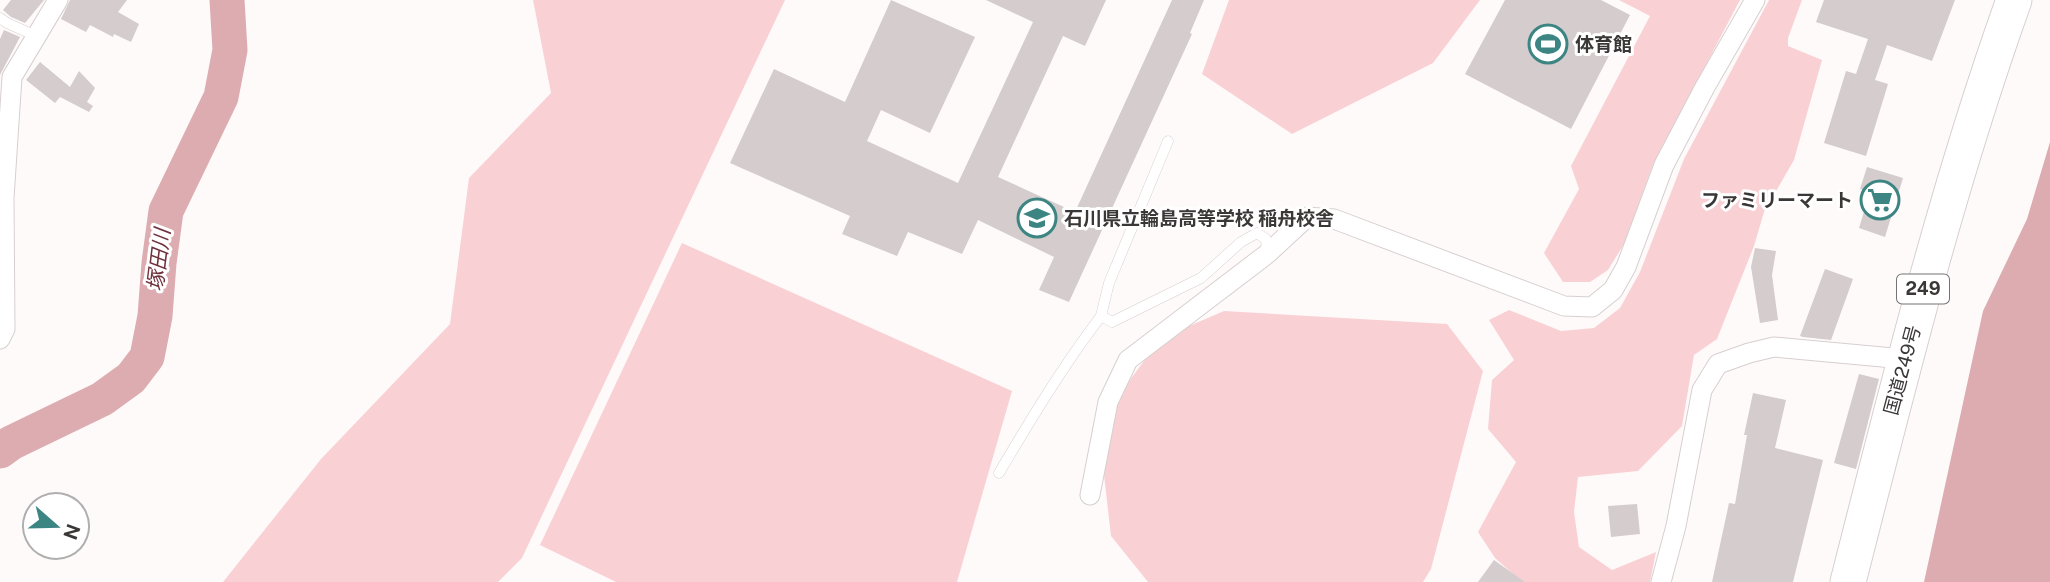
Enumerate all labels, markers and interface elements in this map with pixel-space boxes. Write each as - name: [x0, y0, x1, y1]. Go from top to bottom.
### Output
- sports icon: 体育館: [1527, 23, 1569, 65]
- place label: 体育館: [1575, 33, 1632, 55]
- supermarket icon: ファミリーマート: [1859, 179, 1901, 221]
- place label: ファミリーマート: [1701, 189, 1853, 211]
- school or university icon: 石川県立輪島高等学校 稲舟校舎: [1016, 197, 1058, 239]
- place label: 石川県立輪島高等学校 稲舟校舎: [1064, 207, 1334, 229]
- water label: 塚田川: [142, 225, 175, 293]
- road number: 249: [1897, 274, 1949, 304]
- street label: 国道249号: [1879, 323, 1925, 417]
- north arrow: [21, 491, 91, 561]
- text: N: [59, 521, 85, 543]

